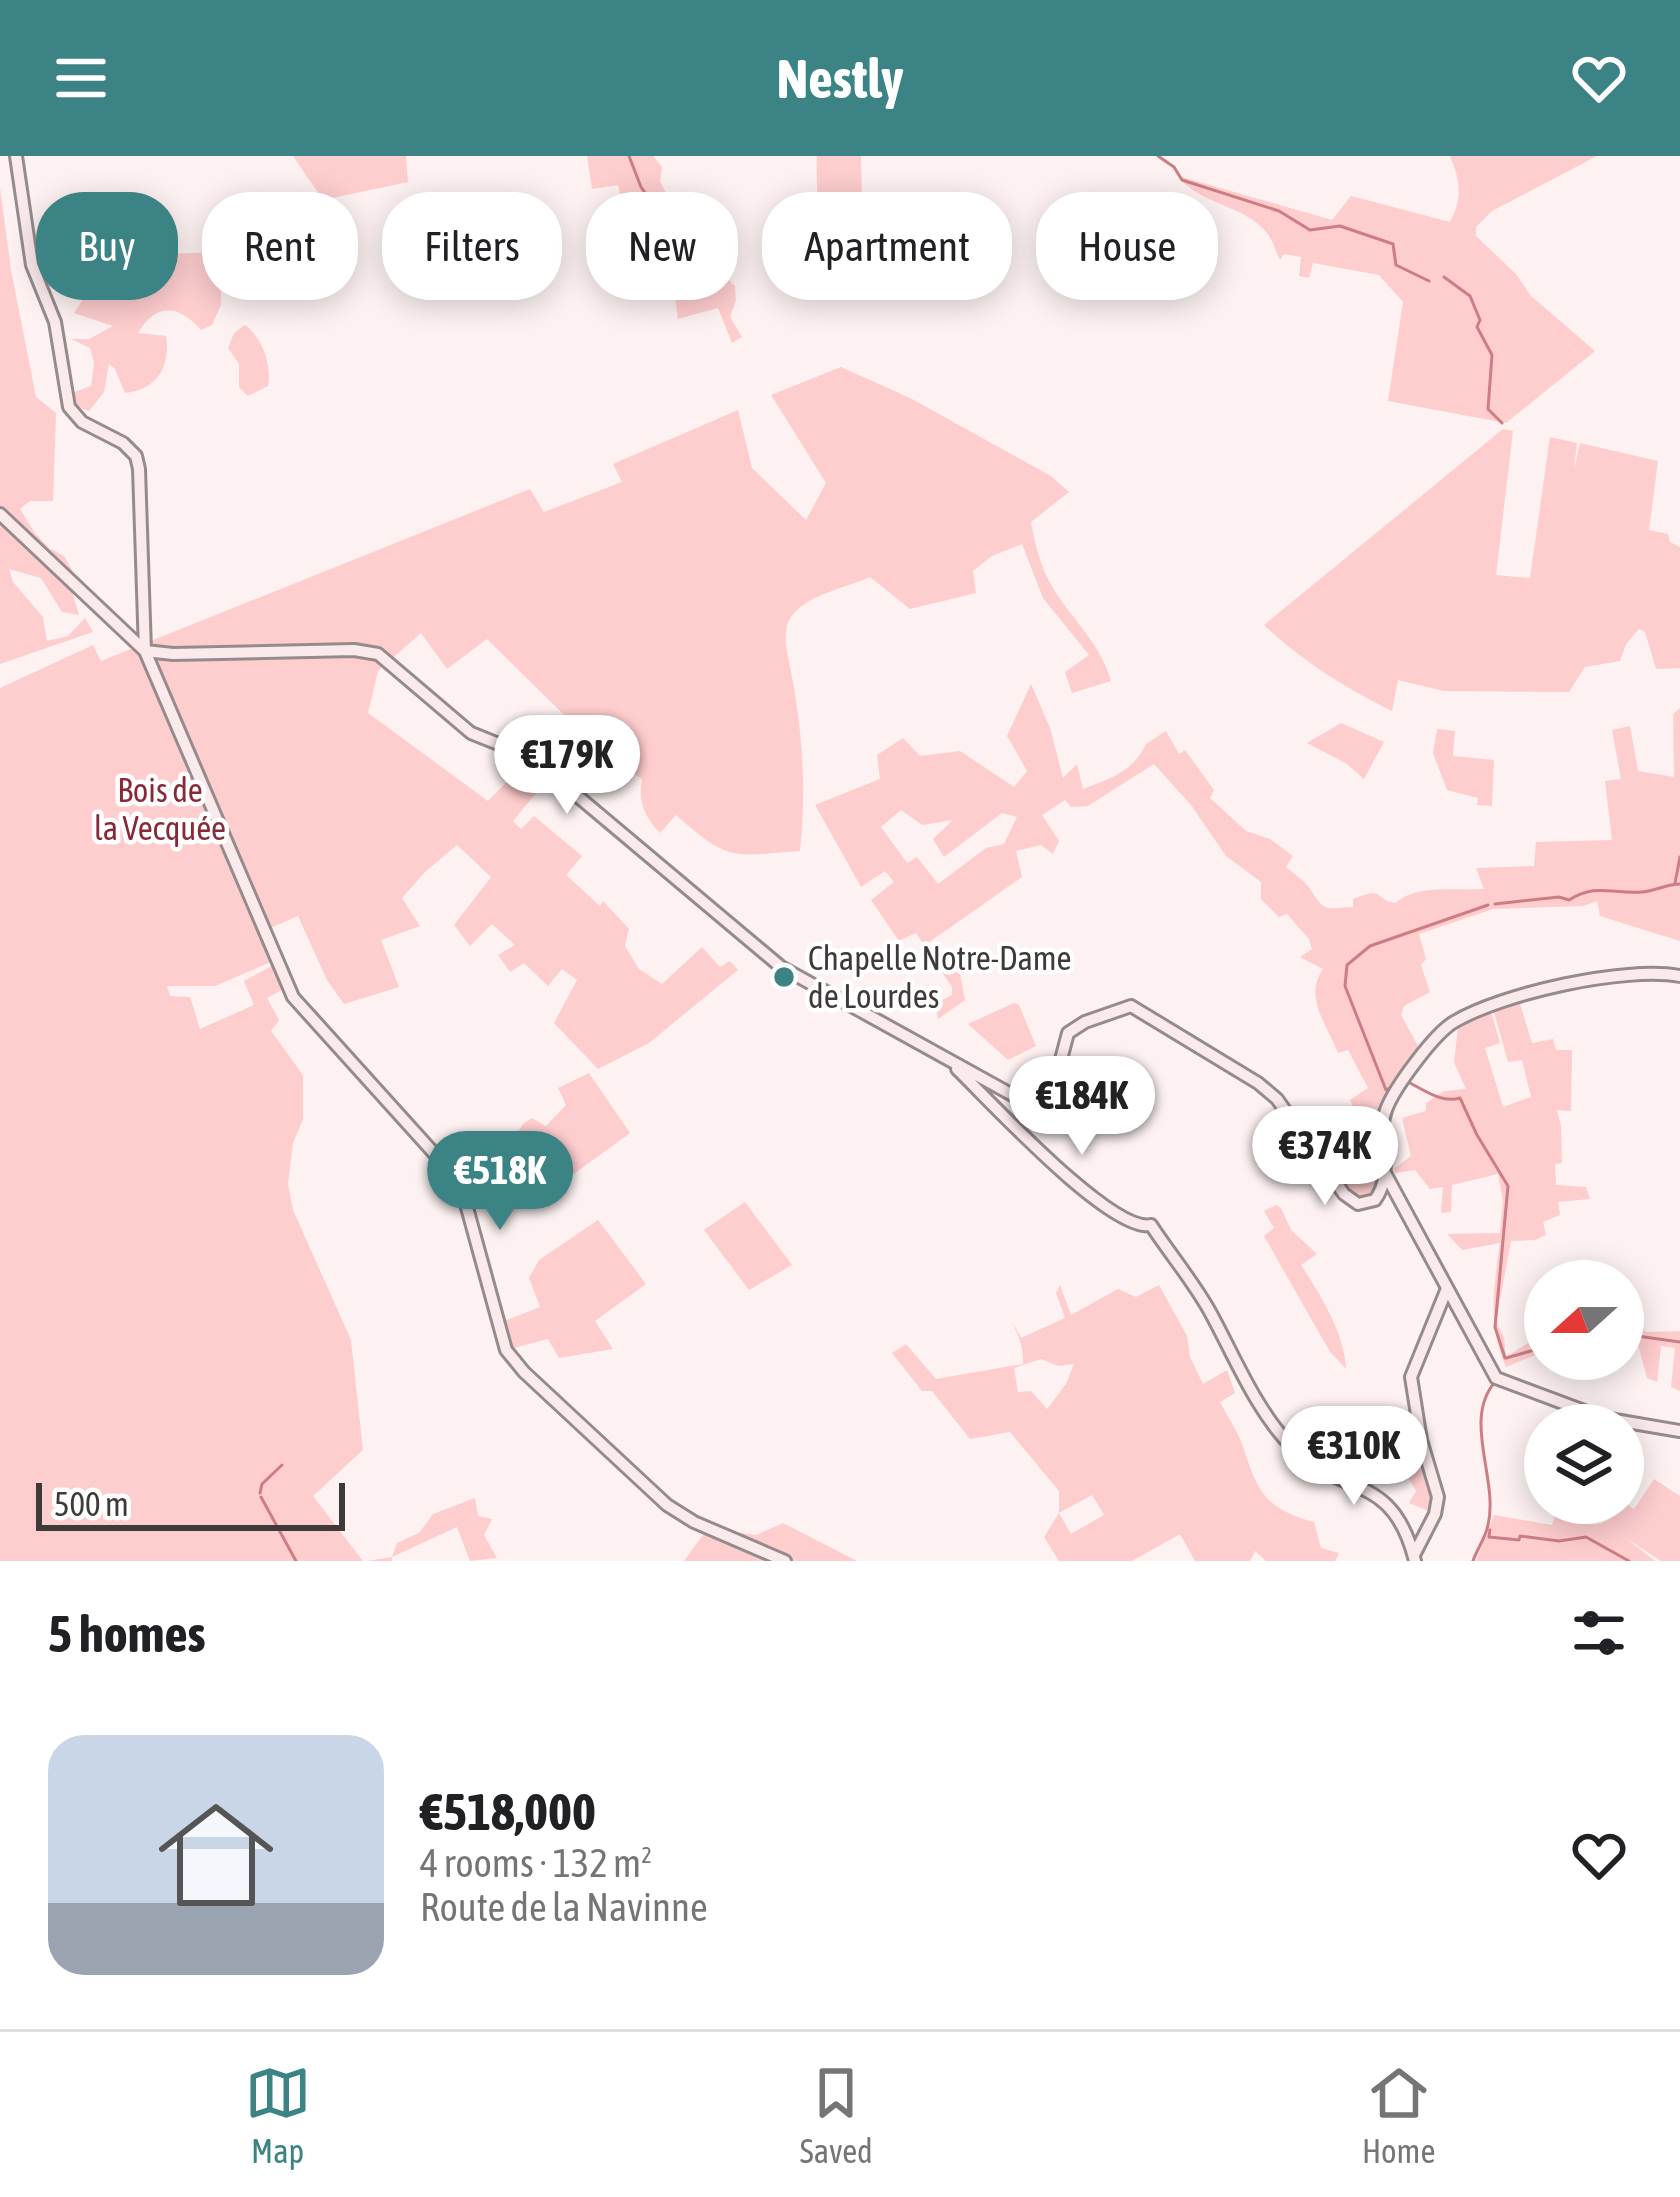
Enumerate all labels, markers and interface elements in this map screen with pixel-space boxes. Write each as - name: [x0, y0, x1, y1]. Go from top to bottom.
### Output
- icon: menu: [48, 45, 114, 111]
- icon: heart: [1566, 45, 1632, 111]
- text: Nestly: [776, 48, 904, 109]
- chip: Buy: [36, 192, 178, 300]
- chip: Rent: [202, 192, 358, 300]
- chip: Filters: [382, 192, 562, 300]
- chip: New: [586, 192, 738, 300]
- chip: Apartment: [762, 192, 1012, 300]
- chip: House: [1036, 192, 1218, 300]
- pin: €179K: [483, 715, 651, 817]
- text: €179K: [521, 732, 613, 776]
- park label: Bois de la Vecquée: [94, 771, 226, 847]
- place label: Chapelle Notre-Dame de Lourdes: [808, 939, 1072, 1015]
- marker: Chapelle Notre-Dame de Lourdes: [771, 964, 797, 990]
- pin: €184K: [998, 1056, 1166, 1158]
- text: €184K: [1036, 1073, 1128, 1117]
- pin: €374K: [1241, 1106, 1409, 1208]
- text: €374K: [1279, 1123, 1371, 1167]
- pin: €518K: [416, 1131, 584, 1233]
- text: €518K: [454, 1148, 546, 1192]
- north arrow: [1524, 1260, 1644, 1380]
- map controls: [1524, 1260, 1644, 1524]
- button: layers: [1524, 1404, 1644, 1524]
- pin: €310K: [1270, 1406, 1438, 1508]
- text: €310K: [1308, 1423, 1400, 1467]
- scale bar: [36, 1477, 345, 1530]
- text: 500 m: [54, 1485, 129, 1523]
- icon: filters: [1566, 1600, 1632, 1666]
- text: 5 homes: [48, 1604, 206, 1663]
- text: €518,000: [420, 1782, 596, 1841]
- icon: home: [144, 1783, 288, 1927]
- icon: heart: [1566, 1822, 1632, 1888]
- text: 4 rooms · 132 m²: [420, 1841, 652, 1885]
- text: Route de la Navinne: [420, 1885, 708, 1929]
- tab: Map: [245, 2060, 311, 2170]
- tab: Saved: [800, 2060, 873, 2170]
- tab: Home: [1362, 2060, 1435, 2170]

